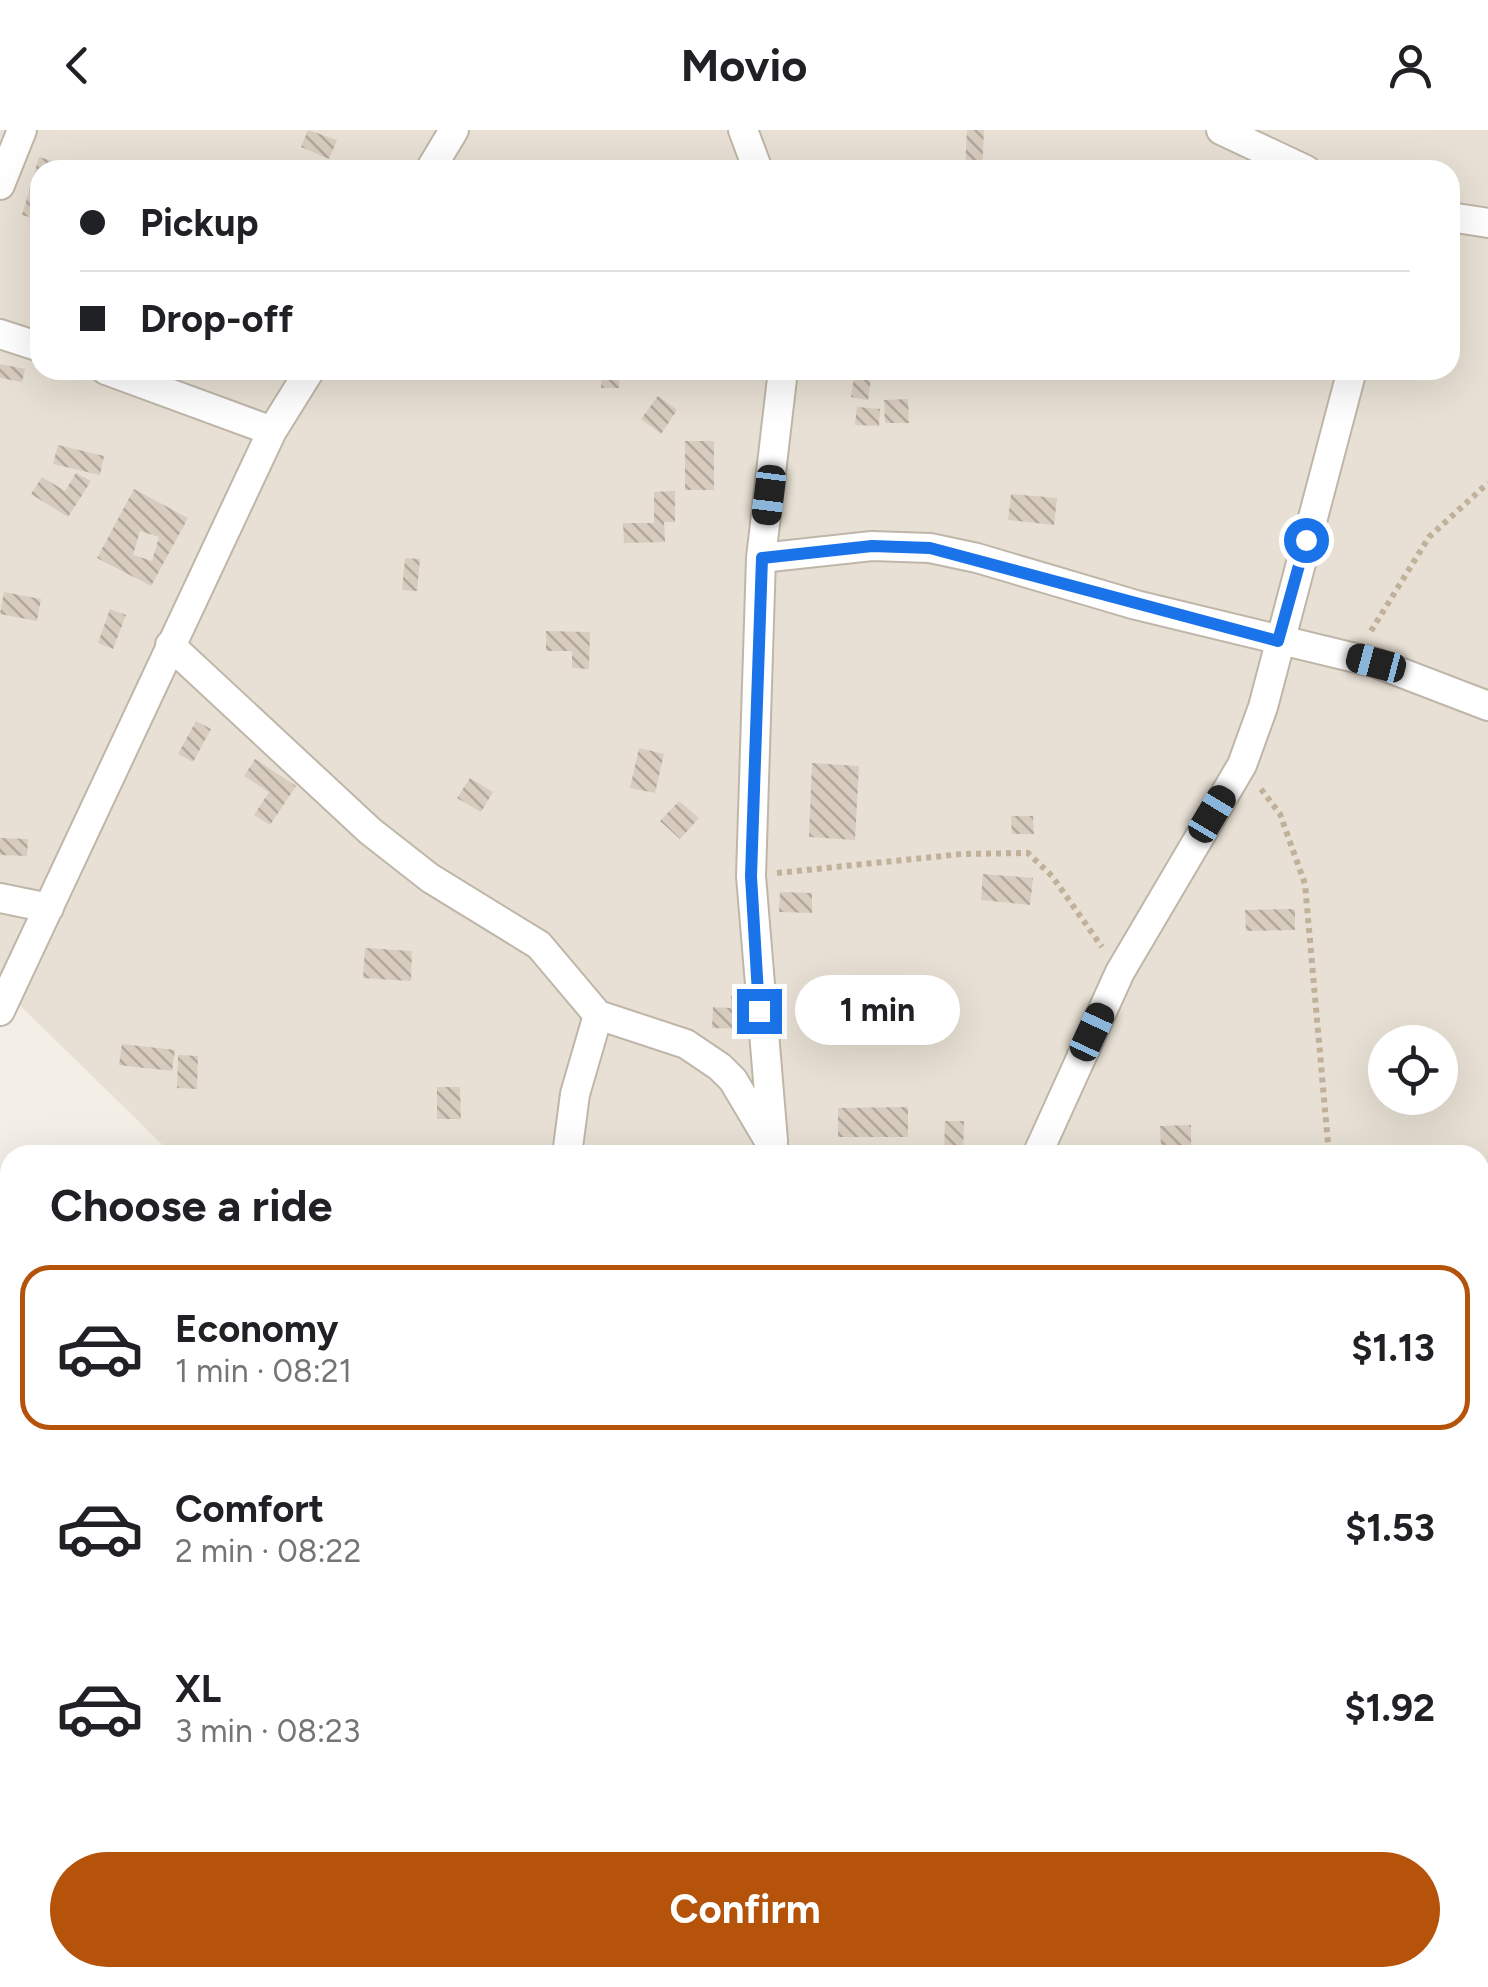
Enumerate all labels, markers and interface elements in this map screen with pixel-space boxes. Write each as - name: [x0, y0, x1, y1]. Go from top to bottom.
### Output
- icon: back: [50, 38, 105, 93]
- text: Movio: [681, 38, 807, 92]
- icon: person: [1383, 38, 1438, 93]
- text: Pickup: [140, 200, 258, 246]
- text: Drop-off: [140, 296, 293, 342]
- car: [750, 463, 788, 527]
- route start: [1284, 518, 1329, 563]
- car: [1343, 641, 1409, 685]
- car: [1184, 781, 1240, 847]
- callout: 1 min: [794, 976, 959, 1046]
- route end: [737, 989, 782, 1034]
- text: 1 min: [840, 991, 915, 1029]
- car: [1066, 998, 1118, 1066]
- map controls: [1368, 1025, 1458, 1115]
- button: locate: [1368, 1025, 1458, 1115]
- text: Choose a ride: [50, 1178, 332, 1232]
- icon: car: [55, 1303, 145, 1393]
- text: Economy: [175, 1306, 338, 1352]
- text: $1.13: [1351, 1325, 1435, 1371]
- text: 1 min · 08:21: [175, 1352, 352, 1390]
- icon: car: [55, 1483, 145, 1573]
- text: Comfort: [175, 1486, 324, 1532]
- text: $1.53: [1345, 1505, 1435, 1551]
- text: 2 min · 08:22: [175, 1532, 361, 1570]
- icon: car: [55, 1663, 145, 1753]
- text: XL: [175, 1666, 221, 1712]
- text: $1.92: [1344, 1685, 1435, 1731]
- text: 3 min · 08:23: [175, 1712, 360, 1750]
- button: Confirm: [50, 1852, 1440, 1967]

